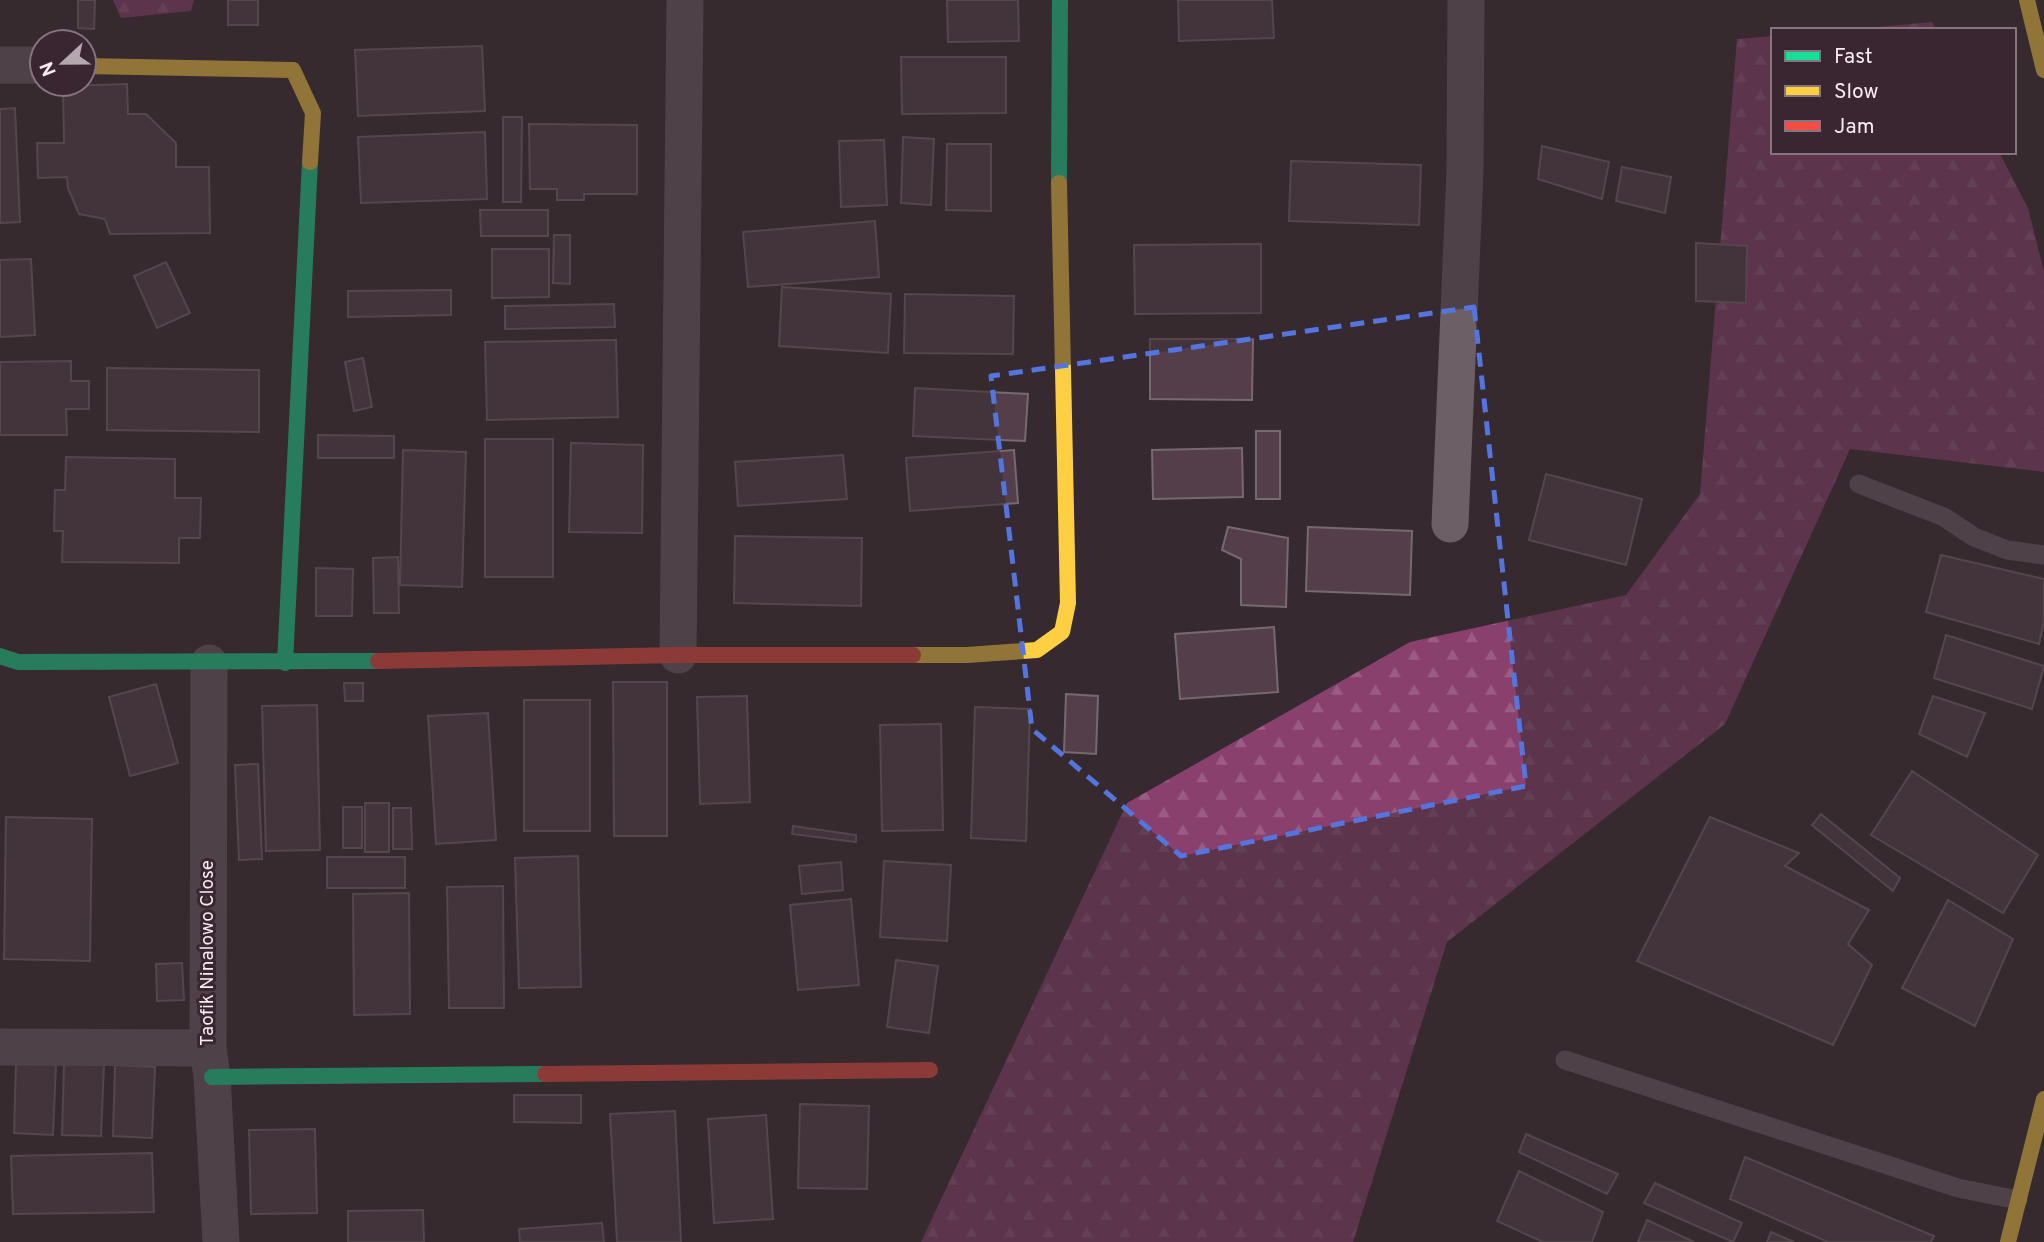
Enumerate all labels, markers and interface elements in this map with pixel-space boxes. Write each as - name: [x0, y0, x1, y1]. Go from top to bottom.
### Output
- north arrow: [28, 28, 98, 98]
- legend: [1771, 28, 2016, 154]
- text: Fast: [1834, 44, 1873, 71]
- text: N: [35, 58, 63, 79]
- text: Slow: [1834, 79, 1879, 106]
- text: Jam: [1834, 114, 1875, 141]
- street label: Taofik Ninalowo Close: [196, 860, 220, 1046]

